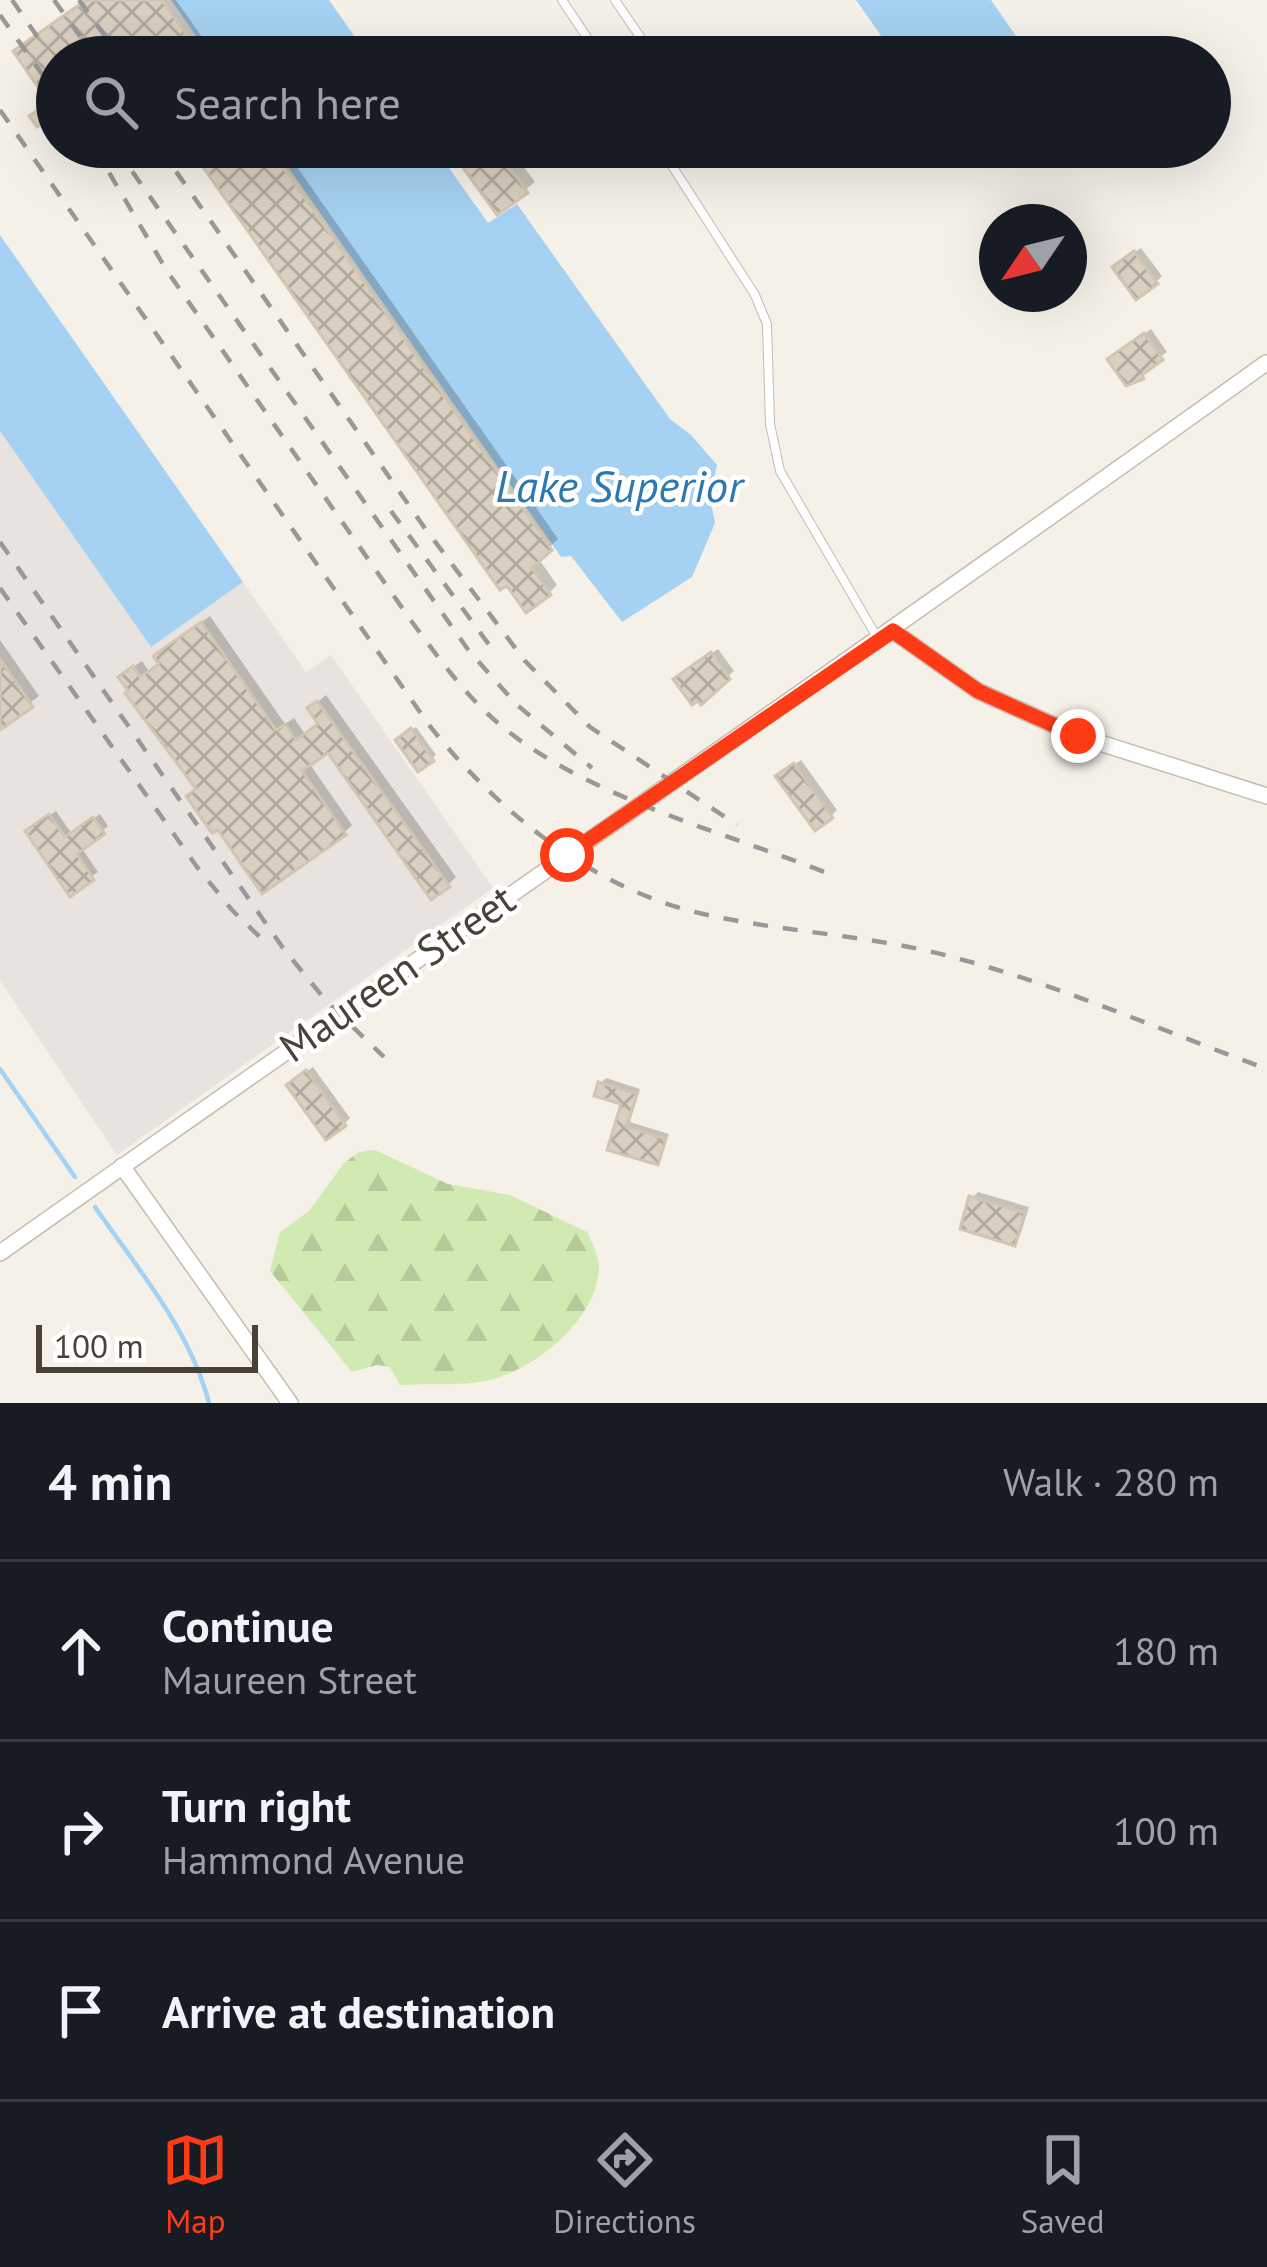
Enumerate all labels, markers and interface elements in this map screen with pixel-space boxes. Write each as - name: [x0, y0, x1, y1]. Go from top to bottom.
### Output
- search box: [36, 36, 1231, 168]
- icon: search: [78, 69, 144, 135]
- text: Search here: [174, 73, 401, 131]
- north arrow: [979, 204, 1087, 312]
- water label: Lake Superior: [495, 456, 746, 514]
- route end: [1051, 709, 1105, 763]
- route start: [540, 828, 594, 882]
- street label: Maureen Street: [268, 871, 525, 1074]
- scale bar: [36, 1319, 258, 1372]
- text: 100 m: [54, 1324, 144, 1367]
- text: 4 min: [48, 1448, 172, 1514]
- text: Walk · 280 m: [1003, 1456, 1219, 1507]
- text: Continue: [162, 1596, 334, 1654]
- icon: ahead: [48, 1618, 114, 1684]
- text: 180 m: [1113, 1625, 1219, 1676]
- text: Maureen Street: [162, 1654, 417, 1705]
- text: Turn right: [162, 1776, 351, 1834]
- icon: right: [48, 1798, 114, 1864]
- text: 100 m: [1113, 1805, 1219, 1856]
- text: Hammond Avenue: [162, 1834, 465, 1885]
- icon: arrive: [48, 1978, 114, 2044]
- text: Arrive at destination: [162, 1982, 555, 2040]
- tab: Map: [162, 2127, 228, 2242]
- tab: Directions: [553, 2127, 696, 2242]
- tab: Saved: [1021, 2127, 1105, 2242]

